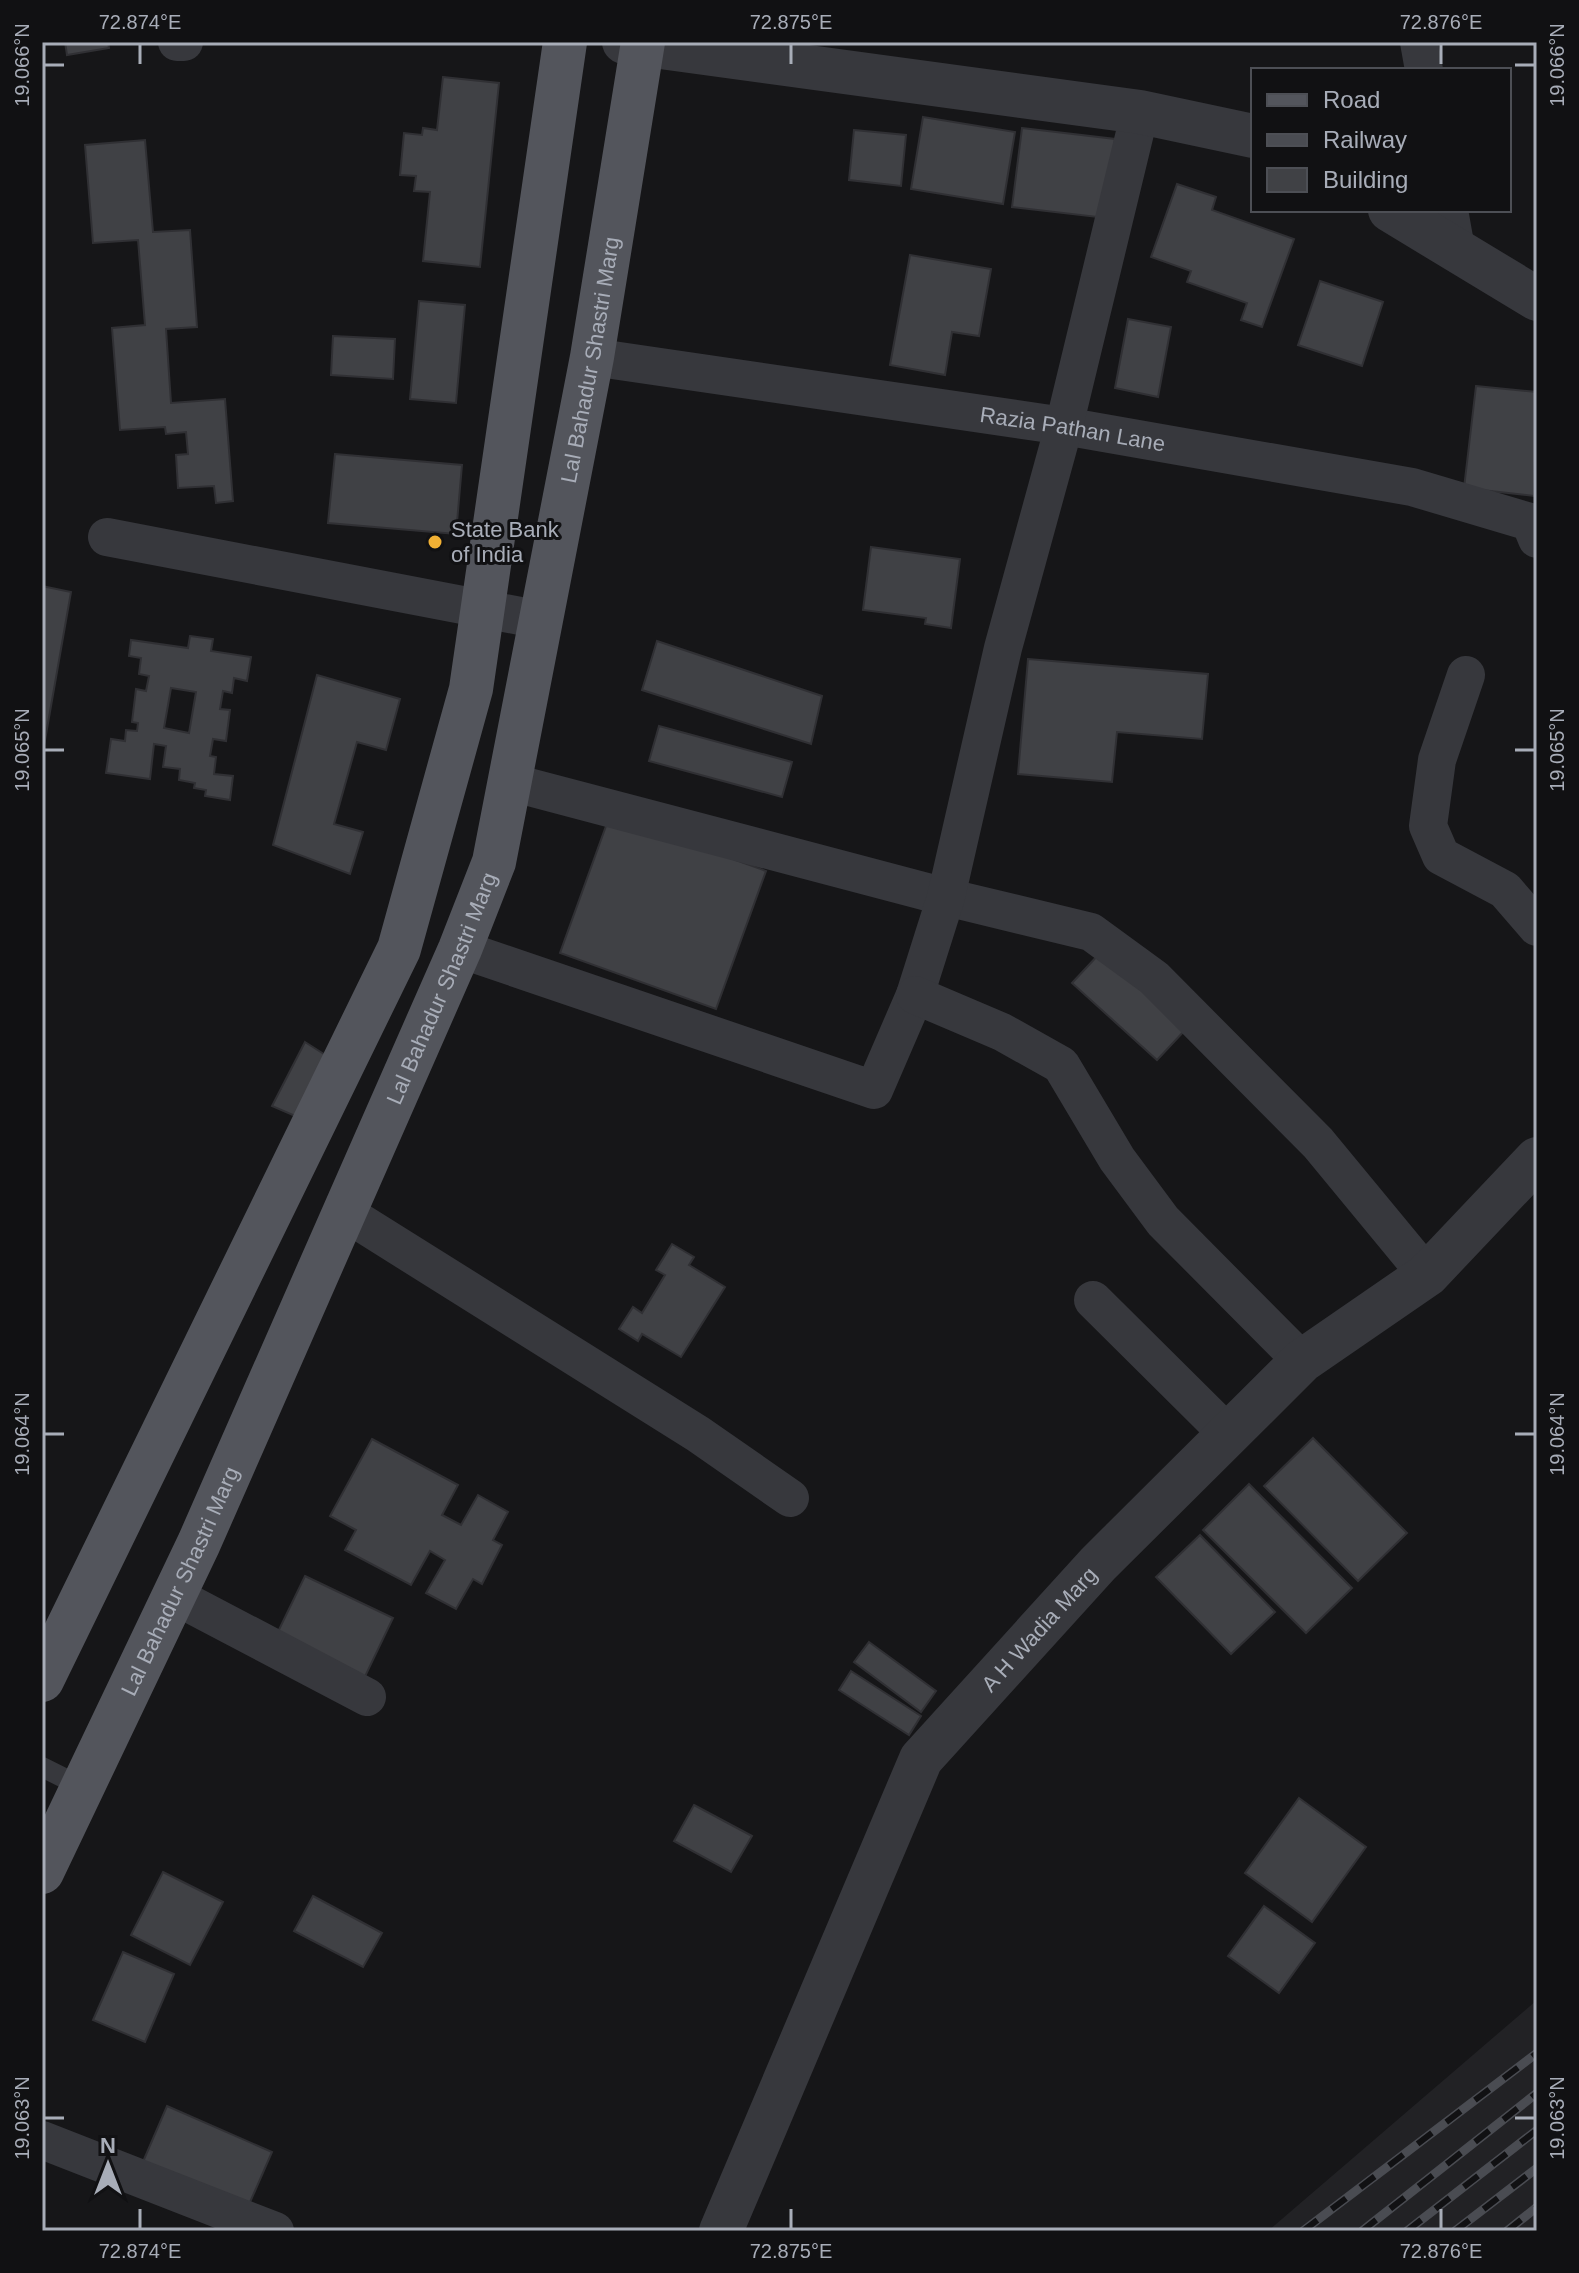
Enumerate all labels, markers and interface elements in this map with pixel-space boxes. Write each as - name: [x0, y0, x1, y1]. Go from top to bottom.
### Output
- text: 72.874°E: [99, 11, 181, 33]
- text: 72.875°E: [750, 11, 832, 33]
- text: 72.876°E: [1400, 11, 1482, 33]
- text: 19.066°N: [11, 23, 33, 107]
- text: 19.066°N: [1546, 23, 1568, 107]
- legend: [1251, 68, 1511, 212]
- text: Road: [1323, 86, 1380, 113]
- text: Railway: [1323, 126, 1407, 153]
- text: Building: [1323, 166, 1408, 193]
- street label: Lal Bahadur Shastri Marg: [555, 235, 624, 485]
- street label: Razia Pathan Lane: [978, 401, 1167, 456]
- place label: State Bank of India: [451, 517, 560, 567]
- marker: State Bank of India: [426, 533, 444, 551]
- text: 19.065°N: [11, 708, 33, 792]
- text: 19.065°N: [1546, 708, 1568, 792]
- street label: Lal Bahadur Shastri Marg: [381, 869, 501, 1108]
- text: 19.064°N: [11, 1392, 33, 1476]
- text: 19.064°N: [1546, 1392, 1568, 1476]
- street label: Lal Bahadur Shastri Marg: [116, 1463, 244, 1699]
- street label: A H Wadia Marg: [976, 1562, 1102, 1697]
- text: 19.063°N: [11, 2076, 33, 2160]
- text: 19.063°N: [1546, 2076, 1568, 2160]
- north arrow: [68, 2125, 148, 2205]
- text: N: [100, 2133, 116, 2158]
- text: 72.874°E: [99, 2240, 181, 2262]
- text: 72.875°E: [750, 2240, 832, 2262]
- text: 72.876°E: [1400, 2240, 1482, 2262]

